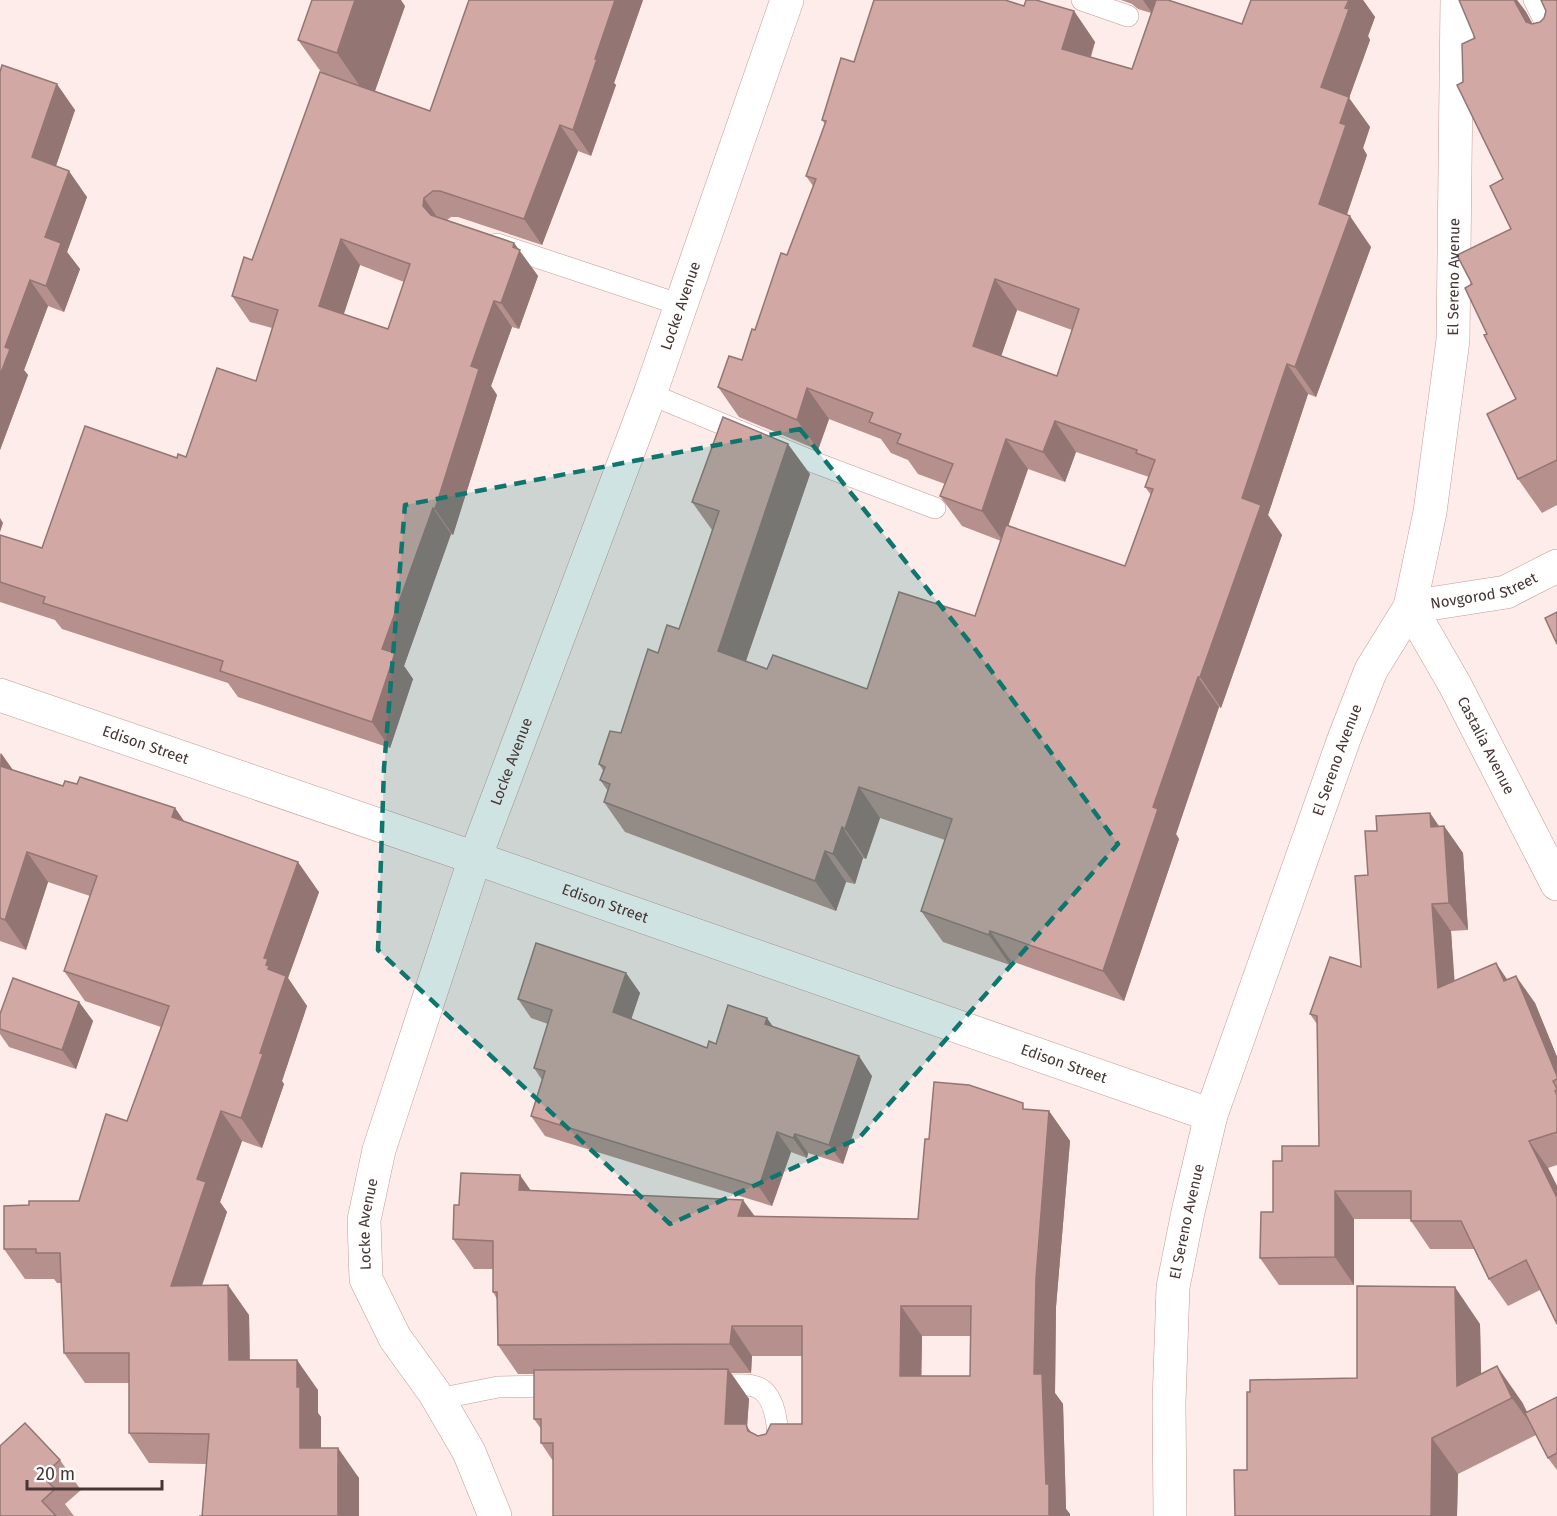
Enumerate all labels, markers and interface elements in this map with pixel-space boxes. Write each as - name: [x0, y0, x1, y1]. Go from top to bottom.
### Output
- street label: El Sereno Avenue: [1444, 218, 1463, 336]
- street label: Locke Avenue: [657, 259, 704, 353]
- street label: Novgorod Street: [1429, 568, 1541, 613]
- street label: Castalia Avenue: [1454, 694, 1518, 797]
- street label: El Sereno Avenue: [1309, 702, 1366, 818]
- street label: Locke Avenue: [487, 715, 536, 808]
- street label: Edison Street: [100, 722, 192, 768]
- street label: Edison Street: [560, 880, 651, 927]
- street label: Edison Street: [1018, 1040, 1110, 1087]
- street label: El Sereno Avenue: [1166, 1162, 1208, 1281]
- street label: Locke Avenue: [355, 1177, 382, 1271]
- scale bar: [27, 1453, 162, 1491]
- text: 20 m: [36, 1463, 75, 1485]

